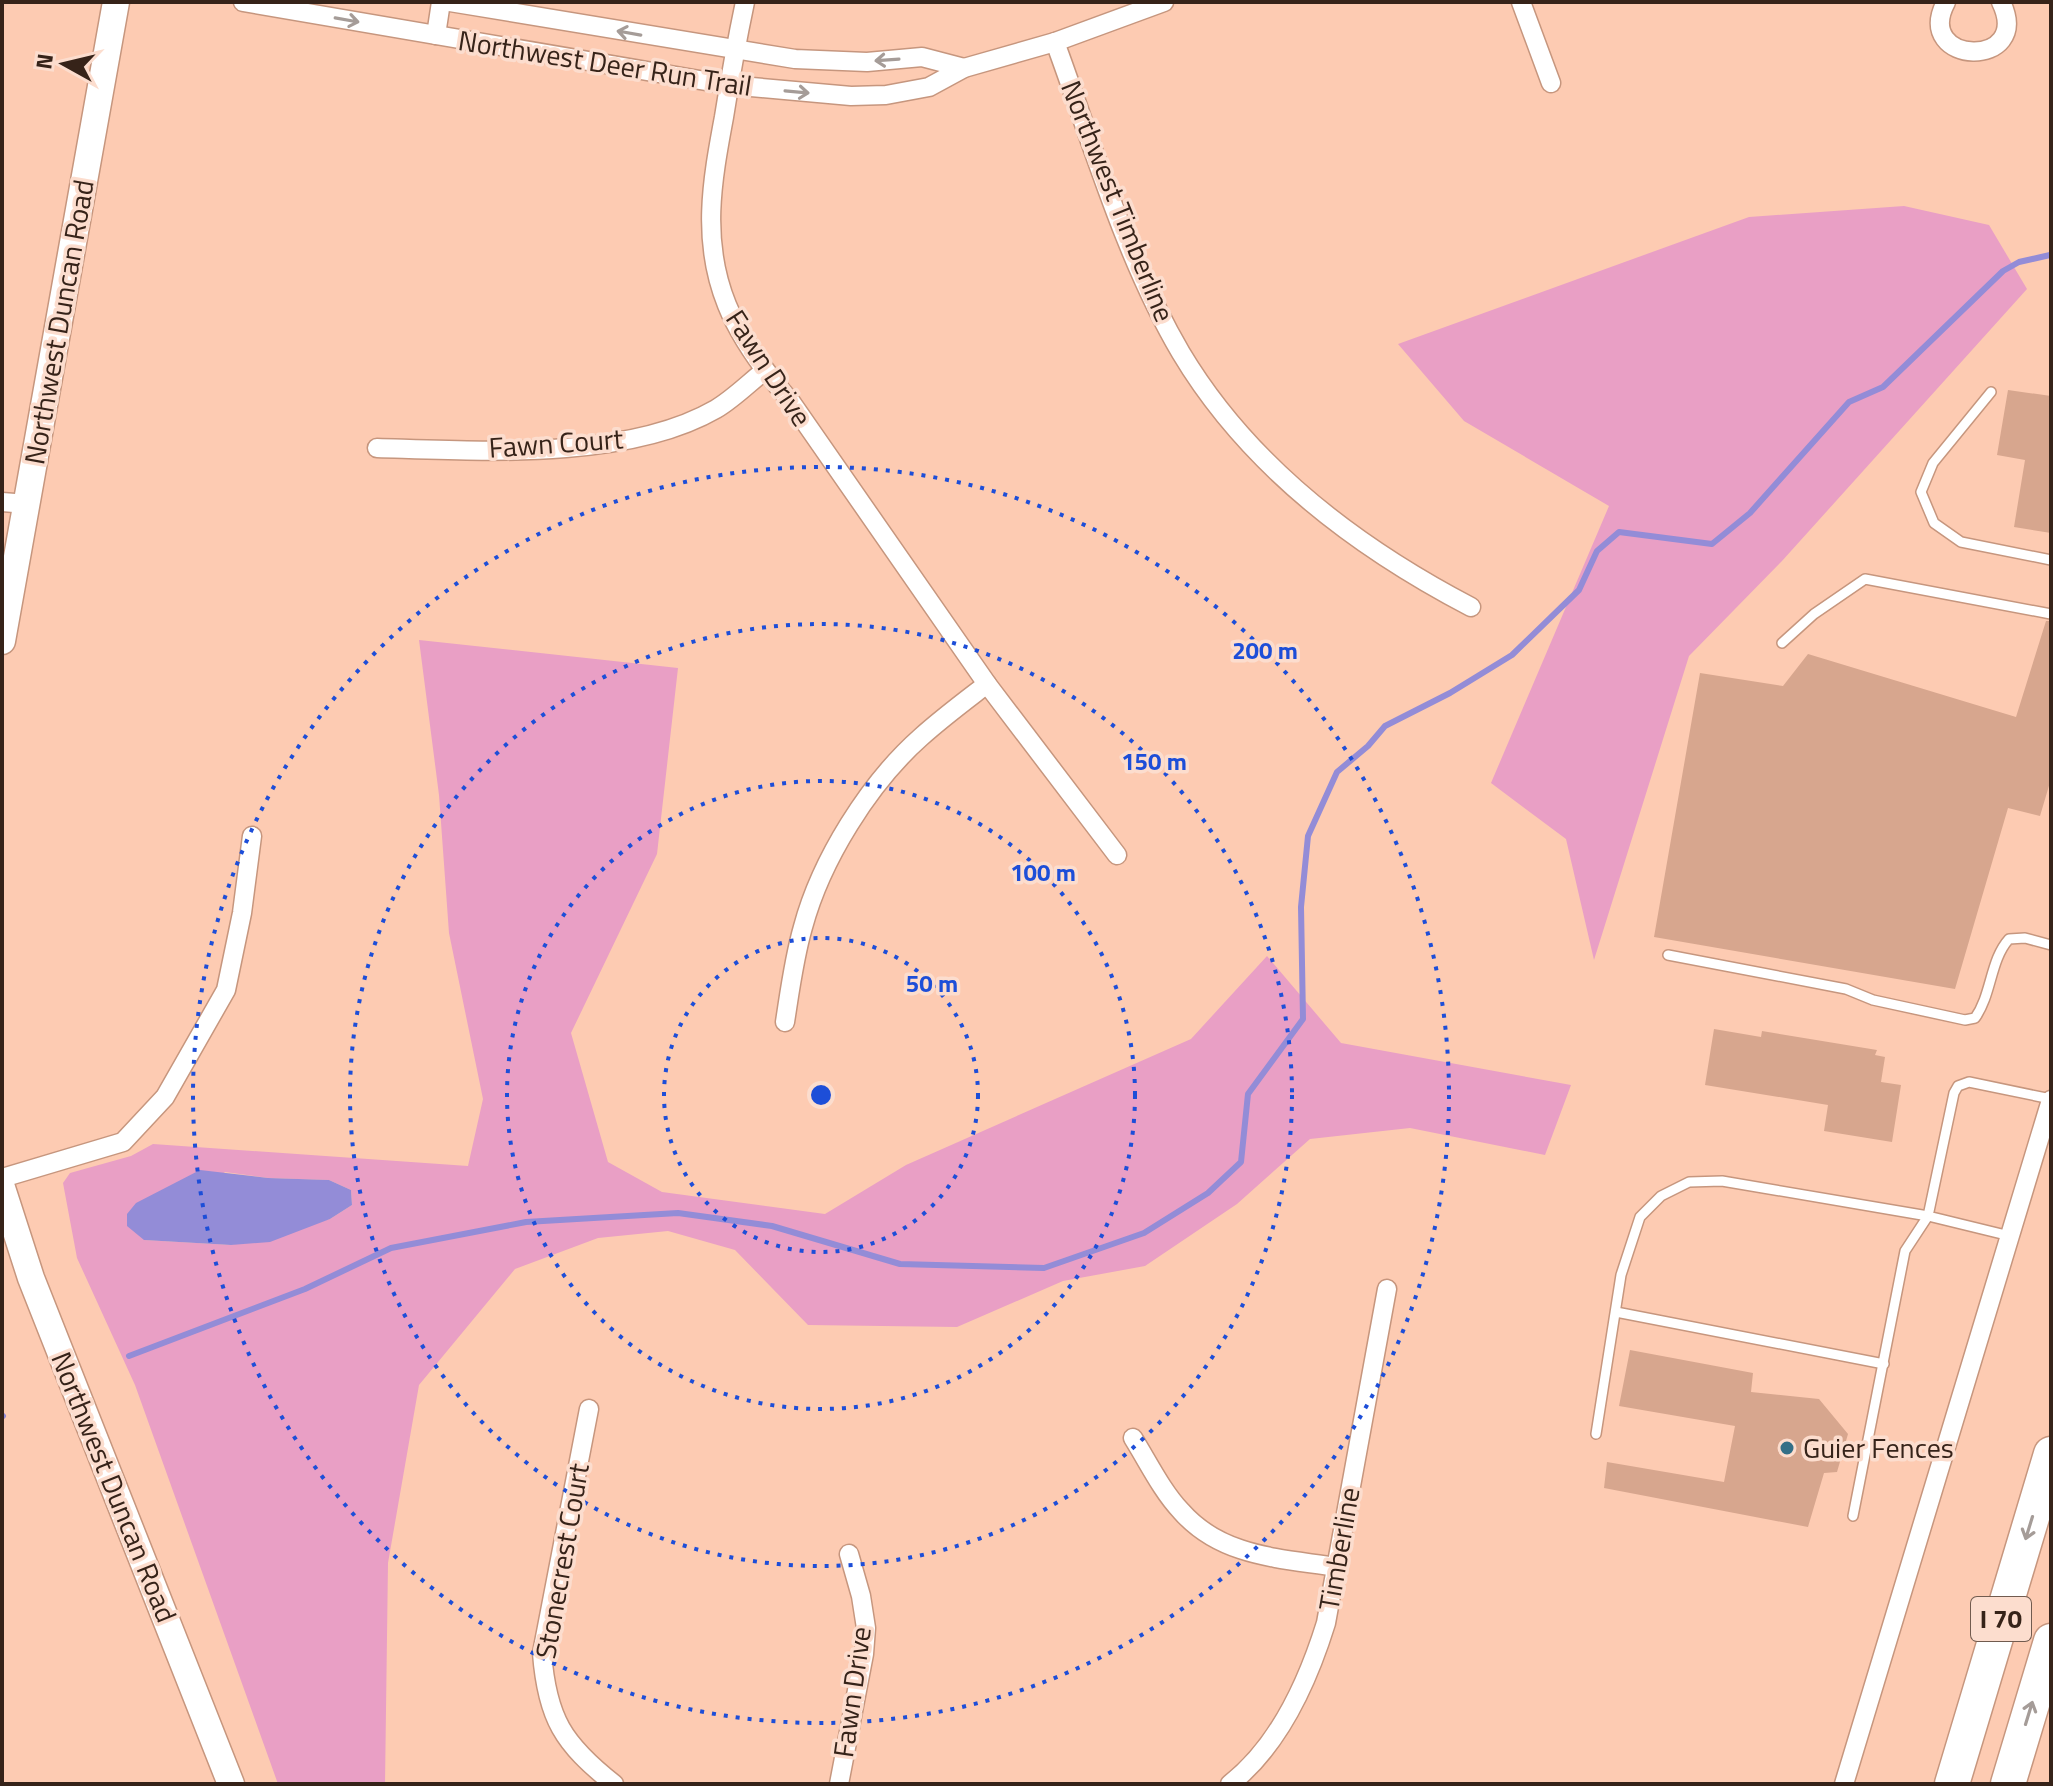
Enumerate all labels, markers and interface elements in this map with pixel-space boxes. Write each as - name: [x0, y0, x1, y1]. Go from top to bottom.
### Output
- one-way arrow: [334, 13, 359, 28]
- street label: Northwest Deer Run Trail: [455, 18, 755, 107]
- north arrow: [24, 24, 104, 104]
- one-way arrow: [617, 24, 642, 39]
- text: N: [26, 51, 62, 71]
- one-way arrow: [874, 53, 901, 68]
- street label: Northwest Timberline: [1050, 74, 1187, 328]
- one-way arrow: [783, 85, 810, 100]
- street label: Northwest Duncan Road: [12, 176, 105, 468]
- street label: Fawn Drive: [716, 301, 823, 435]
- street label: Fawn Court: [487, 416, 625, 469]
- text: 200 m: [1232, 632, 1298, 668]
- text: 150 m: [1121, 743, 1187, 779]
- text: 100 m: [1010, 854, 1076, 890]
- text: 50 m: [906, 965, 958, 1001]
- centre of rings: [807, 1081, 835, 1109]
- street label: Northwest Duncan Road: [41, 1345, 188, 1629]
- place label: Guier Fences: [1803, 1426, 1954, 1469]
- marker: Guier Fences: [1778, 1439, 1796, 1457]
- street label: Stonecrest Court: [523, 1460, 600, 1662]
- street label: Timberline: [1307, 1484, 1371, 1614]
- one-way arrow: [2020, 1516, 2035, 1541]
- road number: I 70: [1971, 1597, 2031, 1641]
- street label: Fawn Drive: [821, 1624, 882, 1760]
- one-way arrow: [2022, 1700, 2037, 1726]

